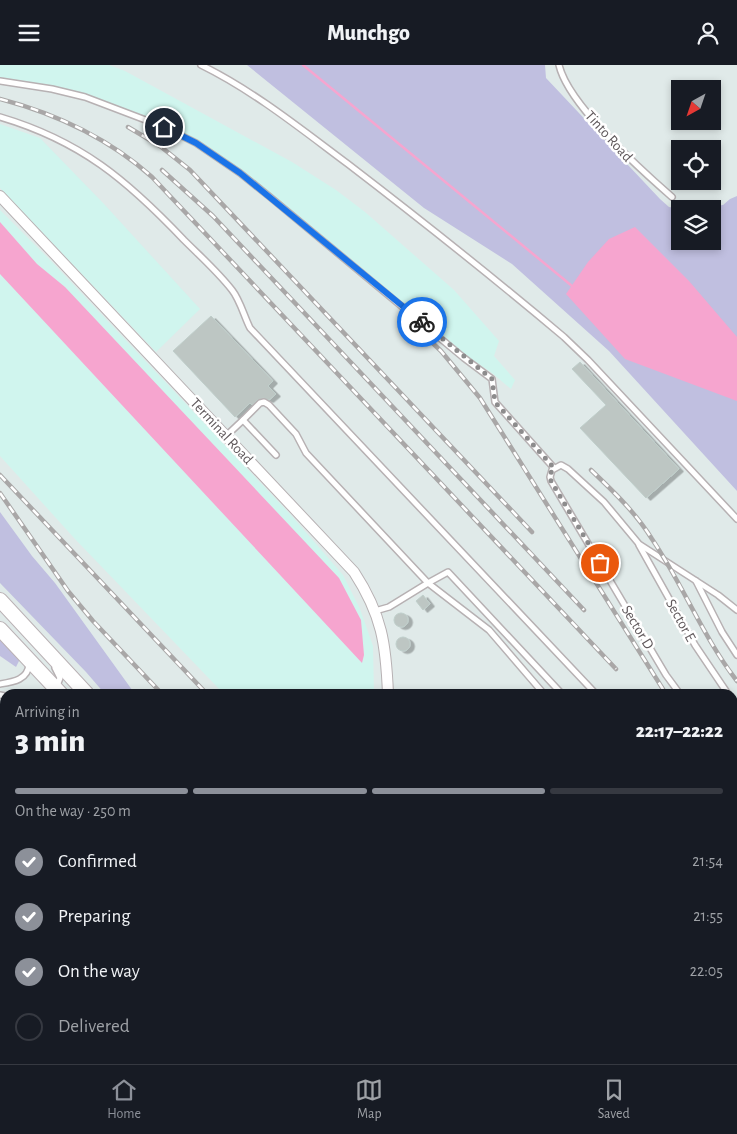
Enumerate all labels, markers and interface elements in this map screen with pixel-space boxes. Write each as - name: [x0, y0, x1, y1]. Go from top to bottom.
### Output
- icon: menu: [15, 19, 43, 47]
- icon: person: [694, 19, 722, 47]
- text: Munchgo: [327, 22, 410, 44]
- north arrow: [671, 80, 721, 130]
- map controls: [671, 80, 721, 250]
- pin: [143, 106, 185, 148]
- street label: Tinto Road: [582, 108, 635, 165]
- icon: home: [150, 113, 178, 141]
- button: locate: [671, 140, 721, 190]
- button: layers: [671, 200, 721, 250]
- courier: [397, 297, 447, 347]
- icon: bike: [408, 308, 436, 336]
- street label: Terminal Road: [187, 395, 256, 467]
- pin: [579, 542, 621, 584]
- icon: bag: [586, 549, 614, 577]
- street label: Sector E: [663, 597, 698, 644]
- street label: Sector D: [619, 603, 657, 652]
- text: Arriving in: [15, 704, 80, 720]
- text: 22:17–22:22: [636, 722, 723, 741]
- text: 3 min: [15, 725, 85, 757]
- text: On the way · 250 m: [15, 803, 131, 819]
- icon: check: [15, 848, 43, 876]
- text: Confirmed: [58, 852, 137, 871]
- text: 21:54: [692, 853, 723, 869]
- icon: check: [15, 903, 43, 931]
- text: Preparing: [58, 907, 131, 926]
- text: 21:55: [693, 908, 723, 924]
- icon: check: [15, 958, 43, 986]
- text: On the way: [58, 962, 140, 981]
- text: 22:05: [690, 963, 723, 979]
- text: Delivered: [58, 1017, 130, 1036]
- tab: Home: [107, 1076, 141, 1123]
- tab: Map: [355, 1076, 383, 1123]
- tab: Saved: [598, 1076, 630, 1123]

